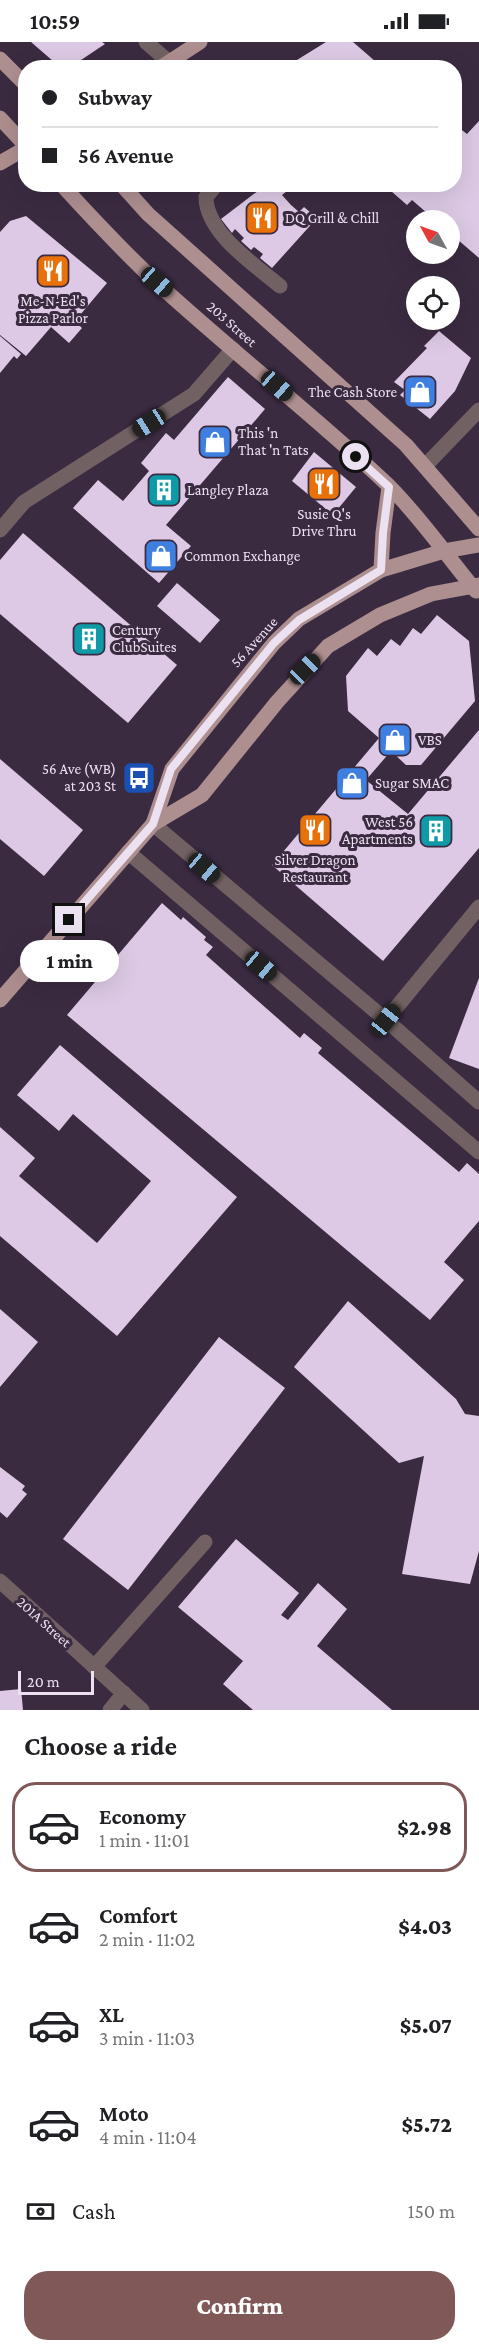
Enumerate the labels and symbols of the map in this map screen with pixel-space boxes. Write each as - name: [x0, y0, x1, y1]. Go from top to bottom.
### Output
- restaurant icon: DQ Grill & Chill: [244, 200, 280, 236]
- place label: DQ Grill & Chill: [285, 210, 379, 226]
- north arrow: [406, 210, 460, 264]
- restaurant icon: Me-N-Ed's Pizza Parlor: [35, 253, 71, 289]
- car: [138, 263, 176, 301]
- place label: Me-N-Ed's Pizza Parlor: [18, 293, 89, 326]
- street label: 203 Street: [204, 298, 261, 351]
- car: [258, 367, 296, 405]
- shop icon: The Cash Store: [402, 374, 438, 410]
- place label: The Cash Store: [308, 384, 397, 400]
- car: [129, 406, 169, 440]
- shop icon: This 'n That 'n Tats: [197, 424, 233, 460]
- place label: This 'n That 'n Tats: [238, 425, 309, 458]
- route start: [342, 443, 369, 470]
- restaurant icon: Susie Q's Drive Thru: [306, 466, 342, 502]
- building icon: Langley Plaza: [146, 472, 182, 508]
- place label: Langley Plaza: [187, 482, 269, 499]
- place label: Susie Q's Drive Thru: [292, 506, 357, 539]
- shop icon: Common Exchange: [143, 538, 179, 574]
- place label: Common Exchange: [184, 548, 301, 565]
- street label: 56 Avenue: [227, 613, 281, 670]
- building icon: Century ClubSuites: [71, 621, 107, 657]
- place label: Century ClubSuites: [112, 622, 177, 655]
- car: [286, 650, 324, 688]
- shop icon: VBS: [377, 722, 413, 758]
- place label: VBS: [418, 732, 442, 748]
- bus stop icon: 56 Ave (WB) at 203 St: [121, 760, 157, 796]
- place label: 56 Ave (WB) at 203 St: [42, 761, 117, 794]
- shop icon: Sugar SMAC: [334, 765, 370, 801]
- place label: Sugar SMAC: [375, 775, 449, 792]
- restaurant icon: Silver Dragon Restaurant: [297, 812, 333, 848]
- building icon: West 56 Apartments: [418, 813, 454, 849]
- place label: West 56 Apartments: [342, 814, 413, 848]
- car: [184, 850, 224, 886]
- place label: Silver Dragon Restaurant: [274, 852, 356, 885]
- route end: [55, 906, 82, 933]
- callout: 1 min: [20, 941, 118, 983]
- car: [241, 948, 281, 984]
- car: [368, 1000, 404, 1040]
- street label: 201A Street: [14, 1594, 75, 1651]
- scale bar: [18, 1668, 94, 1696]

